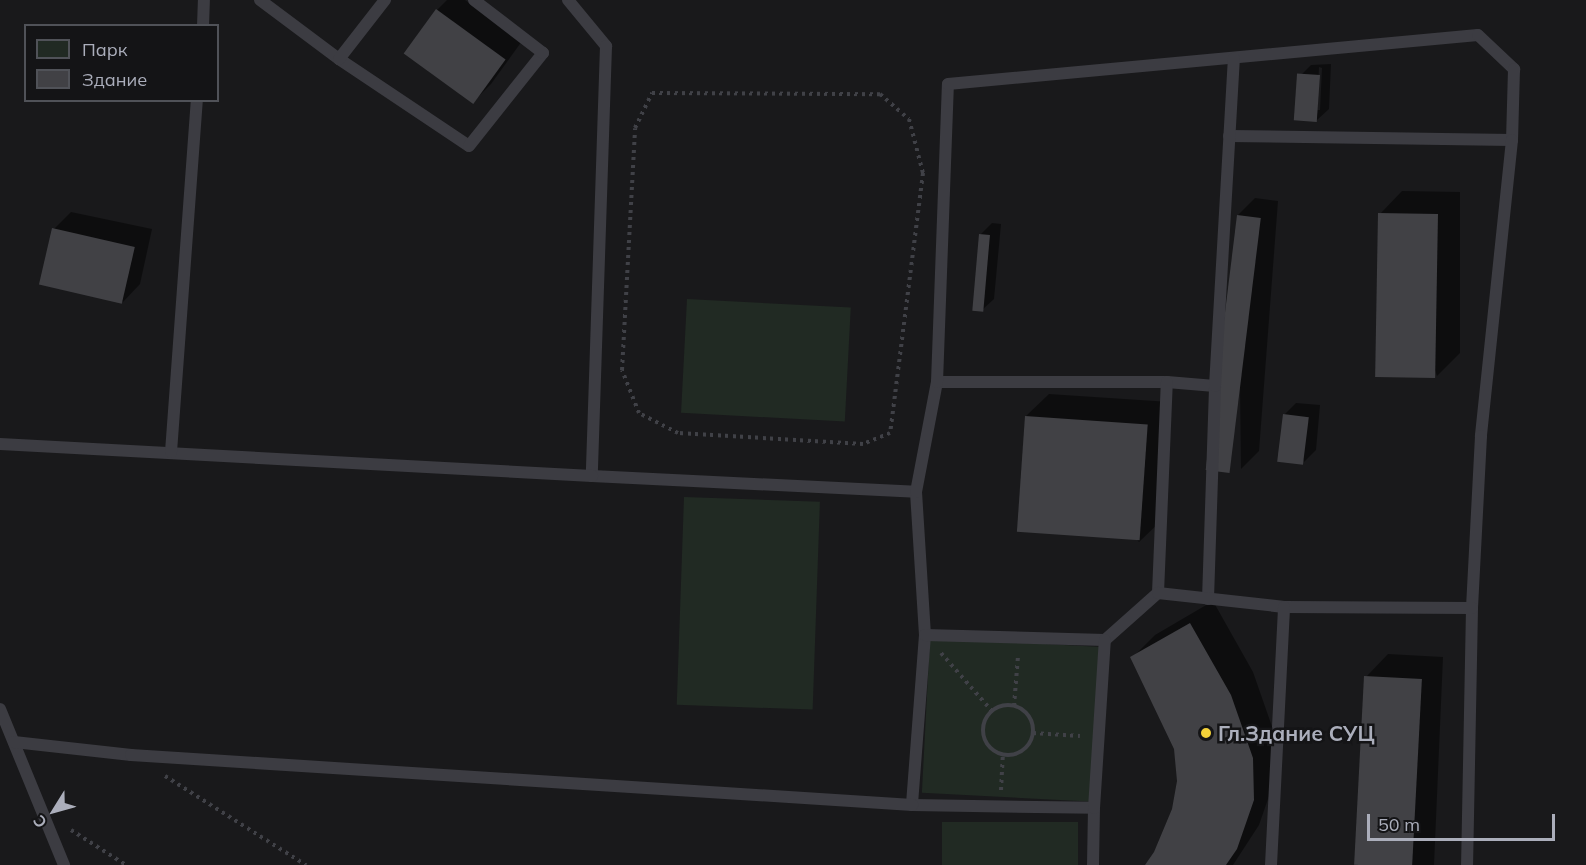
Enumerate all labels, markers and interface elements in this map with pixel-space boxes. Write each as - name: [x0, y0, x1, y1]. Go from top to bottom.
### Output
- legend: [24, 24, 219, 102]
- text: Парк: [82, 38, 127, 61]
- text: Здание: [82, 68, 147, 91]
- place label: Гл.Здание СУЦ: [1218, 720, 1375, 746]
- marker: Гл.Здание СУЦ: [1199, 726, 1213, 740]
- north arrow: [24, 781, 84, 841]
- scale bar: [1370, 802, 1558, 840]
- text: С: [28, 811, 51, 832]
- text: 50 m: [1378, 813, 1420, 836]

